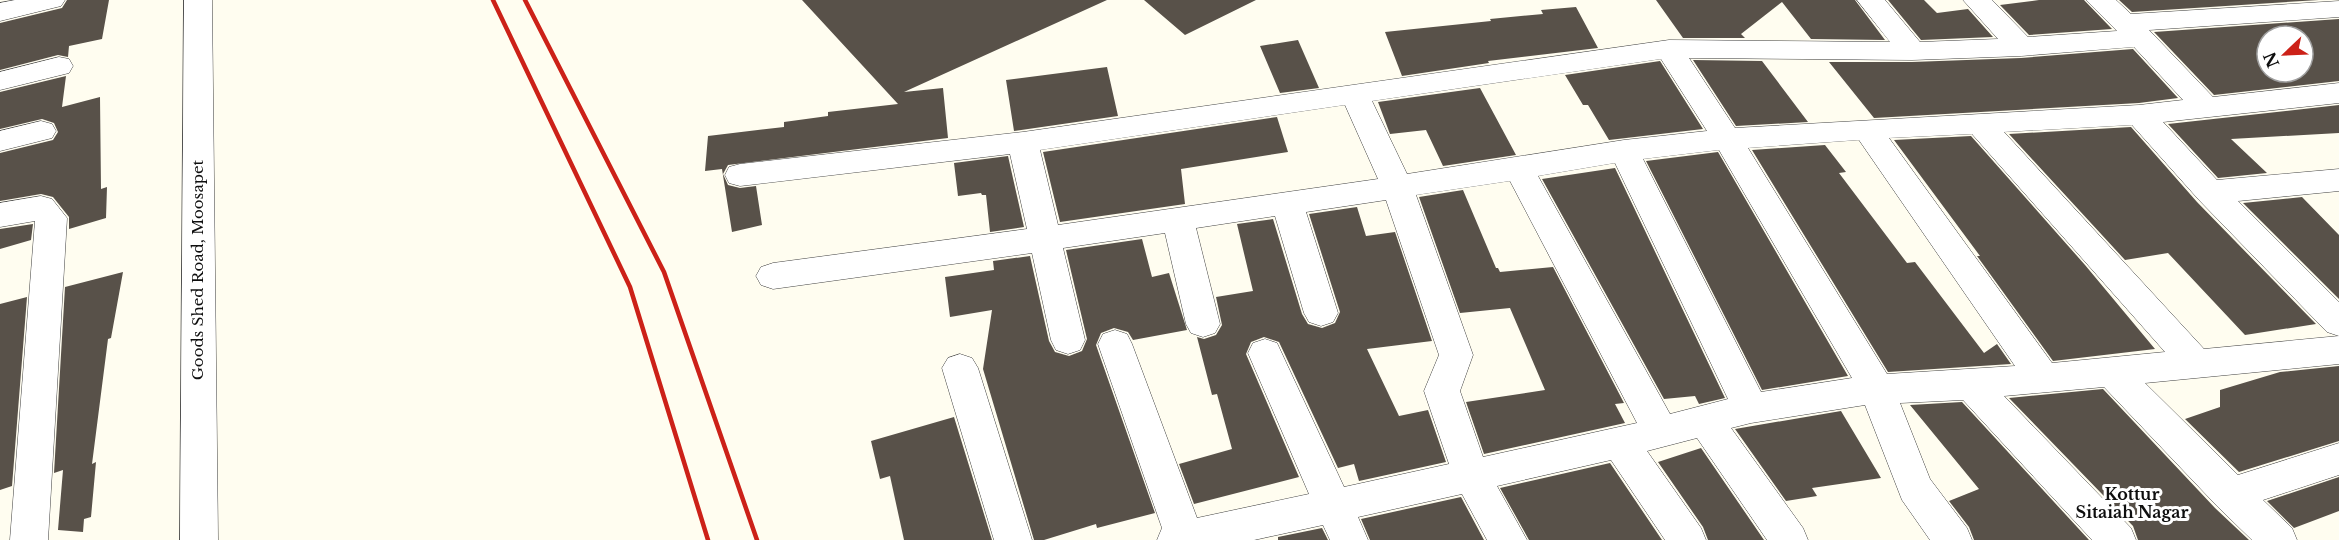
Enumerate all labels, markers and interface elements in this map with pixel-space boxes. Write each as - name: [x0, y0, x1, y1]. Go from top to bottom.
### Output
- north arrow: [2255, 24, 2315, 84]
- text: N: [2259, 49, 2283, 71]
- street label: Goods Shed Road, Moosapet: [188, 159, 207, 380]
- district label: Kottur Sitaiah Nagar: [2076, 484, 2188, 522]

